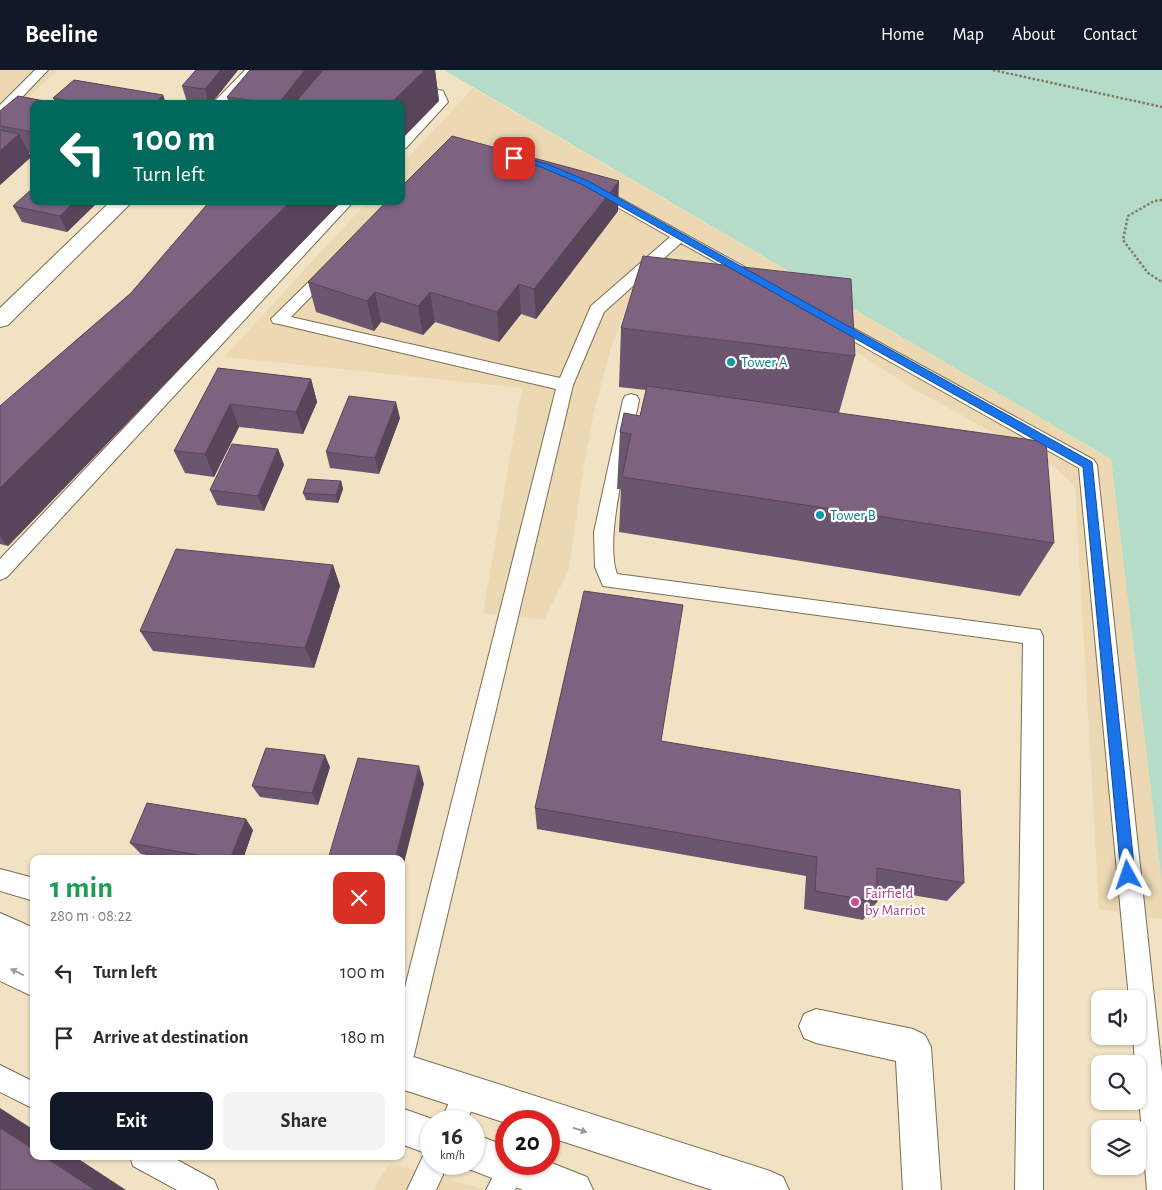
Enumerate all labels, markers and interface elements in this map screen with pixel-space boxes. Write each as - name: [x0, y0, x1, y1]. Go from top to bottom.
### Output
- text: Beeline: [25, 23, 98, 47]
- text: Home: [881, 26, 924, 44]
- text: Map: [952, 26, 984, 44]
- text: About: [1012, 26, 1055, 44]
- text: Contact: [1083, 26, 1137, 44]
- icon: left: [50, 120, 115, 185]
- text: 100 m: [133, 122, 216, 157]
- pin: [493, 137, 535, 179]
- icon: arrive: [500, 144, 528, 172]
- text: Turn left: [133, 163, 205, 185]
- place label: Tower A: [741, 355, 788, 370]
- marker: Tower A: [725, 356, 737, 368]
- place label: Tower B: [830, 508, 876, 523]
- marker: Tower B: [814, 509, 826, 521]
- position arrow: [1101, 848, 1153, 900]
- button: close: [333, 872, 385, 924]
- text: 1 min: [50, 873, 113, 903]
- place label: Fairfield by Marriot: [865, 886, 926, 918]
- marker: Fairfield by Marriot: [849, 896, 861, 908]
- text: 280 m · 08:22: [50, 908, 132, 924]
- icon: left: [50, 959, 78, 987]
- text: Turn left: [93, 963, 157, 982]
- text: 100 m: [340, 963, 385, 982]
- one-way arrow: [10, 967, 24, 975]
- map controls: [1091, 990, 1146, 1175]
- button: sound: [1091, 990, 1146, 1045]
- icon: arrive: [50, 1024, 78, 1052]
- text: Arrive at destination: [93, 1028, 249, 1047]
- text: 180 m: [341, 1028, 385, 1047]
- button: search: [1091, 1055, 1146, 1110]
- button: Exit: [50, 1092, 213, 1150]
- button: Share: [223, 1092, 385, 1150]
- speed limit sign: 20: [495, 1110, 560, 1175]
- button: layers: [1091, 1120, 1146, 1175]
- text: 16: [442, 1124, 463, 1149]
- one-way arrow: [573, 1127, 588, 1135]
- text: km/h: [440, 1149, 465, 1161]

